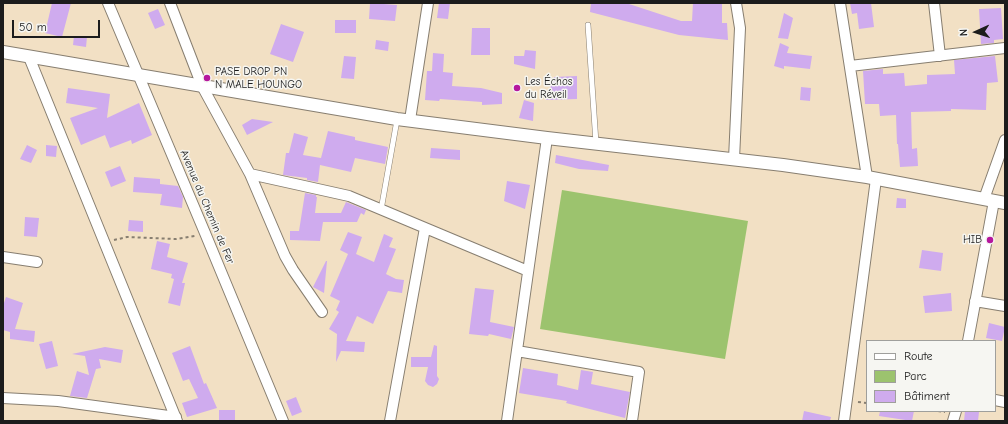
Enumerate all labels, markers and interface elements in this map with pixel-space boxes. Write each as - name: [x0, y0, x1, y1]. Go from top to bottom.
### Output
- scale bar: [14, 12, 102, 38]
- north arrow: [956, 12, 996, 52]
- text: 50 m: [19, 20, 47, 34]
- text: N: [957, 29, 970, 37]
- place label: PASE DROP PN N MALE HOUNGO: [215, 65, 302, 91]
- marker: PASE DROP PN N MALE HOUNGO: [202, 73, 212, 83]
- place label: Les Échos du Réveil: [525, 75, 572, 101]
- marker: Les Échos du Réveil: [512, 83, 522, 93]
- street label: Avenue du Chemin de Fer: [177, 148, 237, 266]
- place label: HIB: [963, 233, 982, 247]
- marker: HIB: [985, 235, 995, 245]
- legend: [866, 340, 996, 412]
- text: Route: [904, 349, 933, 363]
- text: Parc: [904, 369, 927, 383]
- text: Bâtiment: [904, 389, 950, 403]

